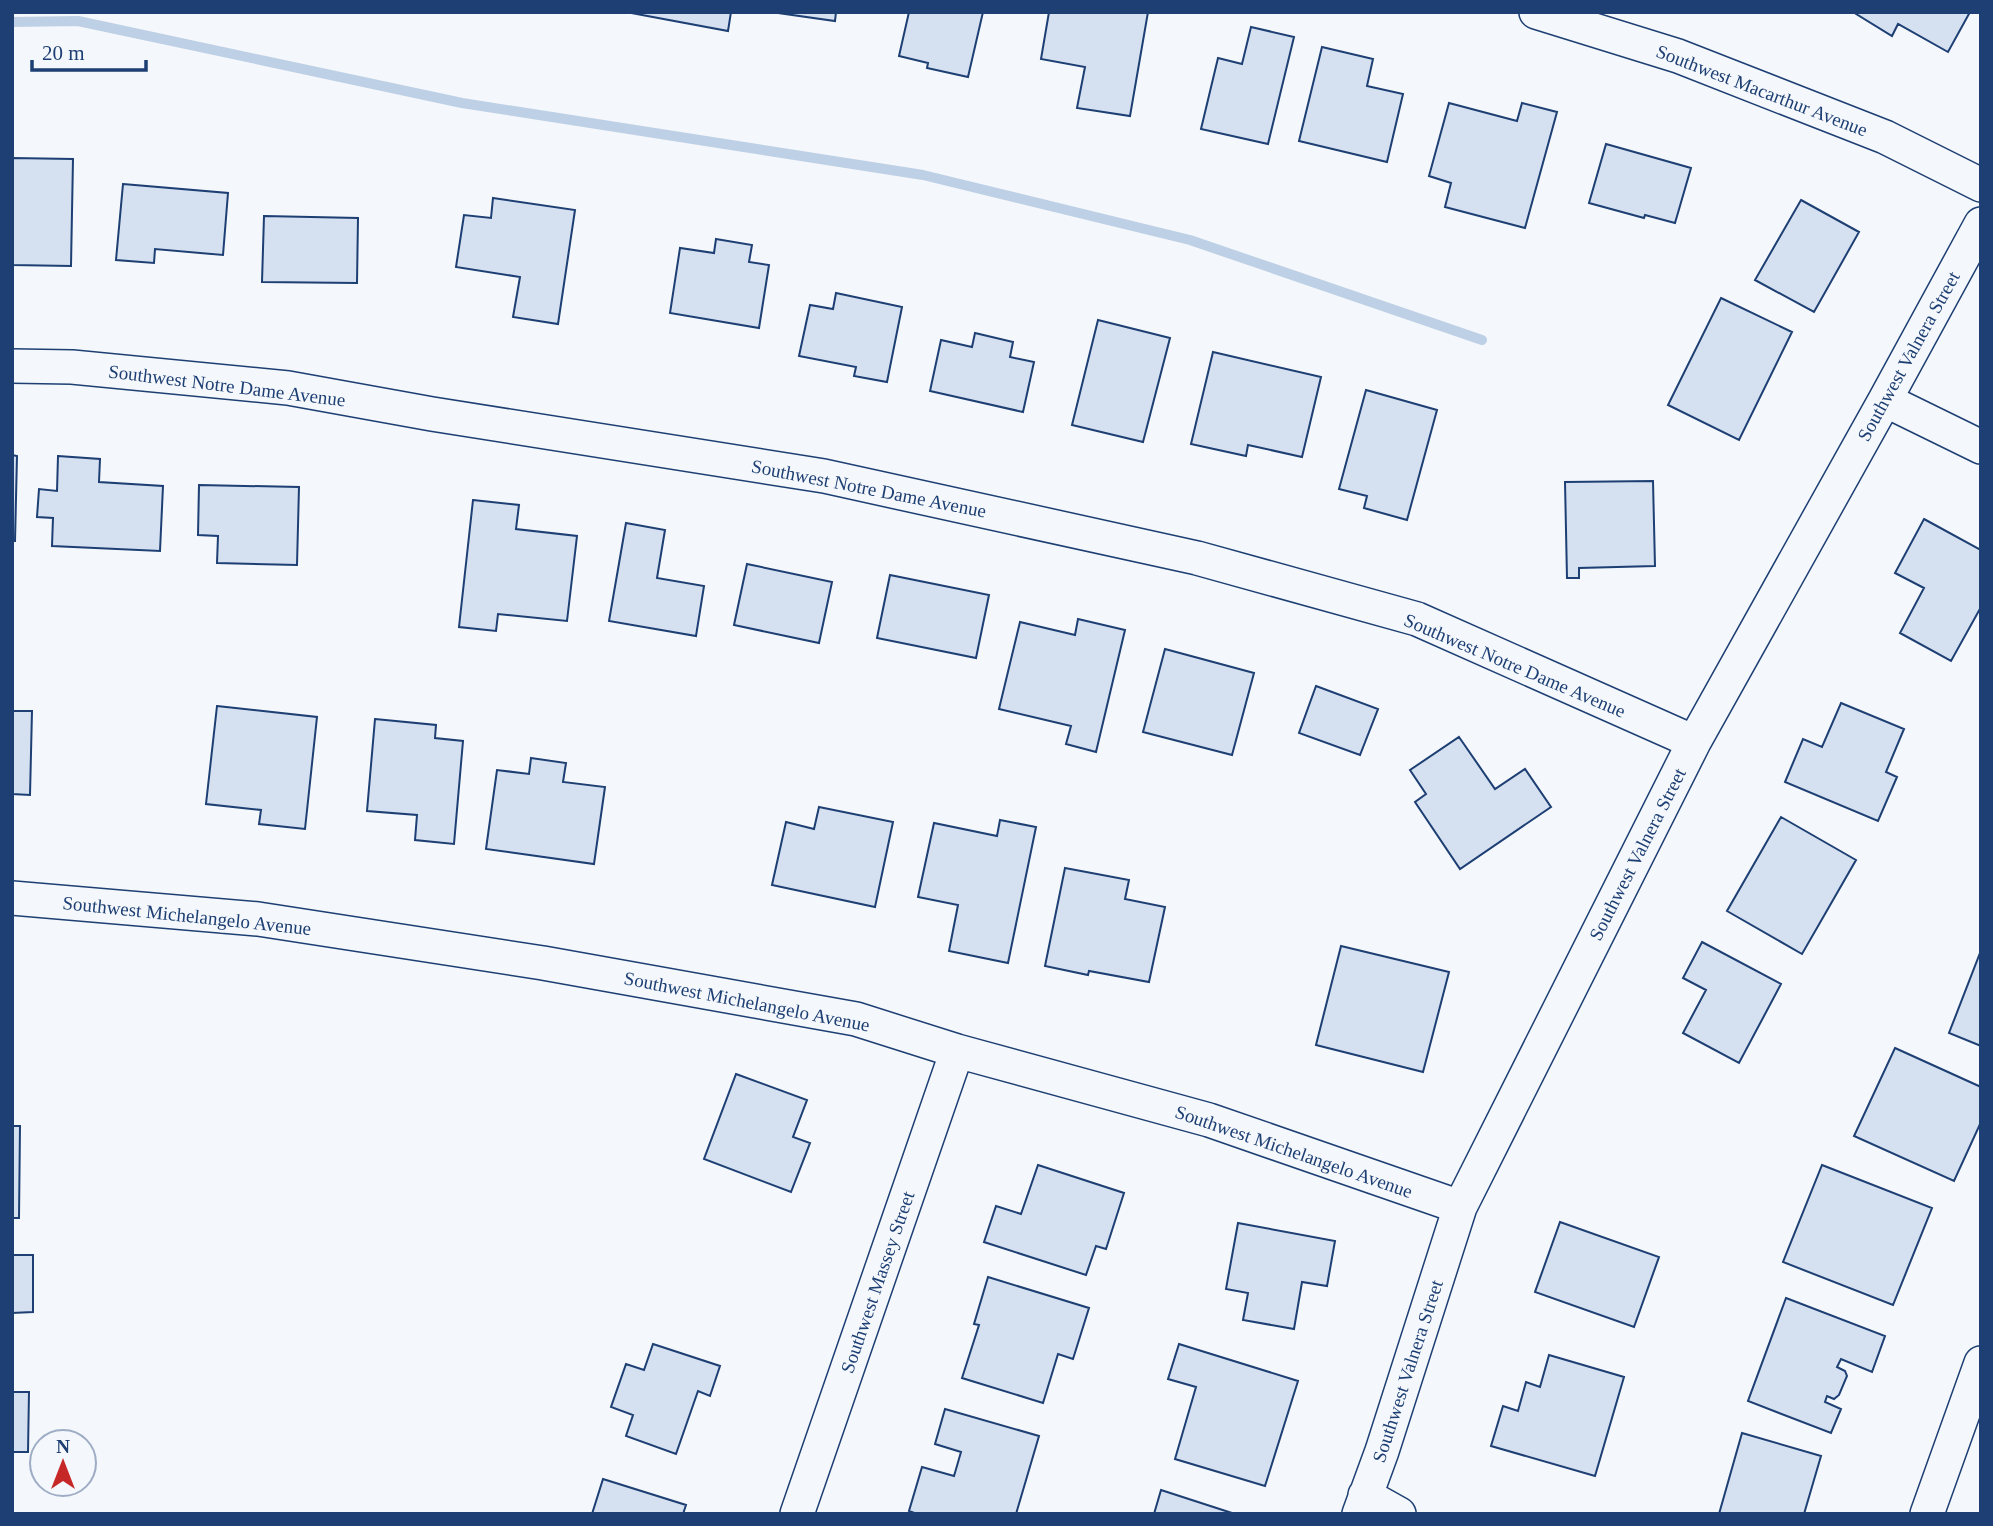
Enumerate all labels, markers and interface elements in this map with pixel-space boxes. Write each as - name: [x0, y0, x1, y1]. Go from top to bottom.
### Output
- scale bar: [32, 28, 145, 72]
- street label: Southwest Macarthur Avenue: [1653, 40, 1870, 140]
- text: 20 m: [42, 41, 85, 65]
- street label: Southwest Valnera Street: [1853, 267, 1964, 445]
- street label: Southwest Notre Dame Avenue: [107, 361, 347, 410]
- street label: Southwest Notre Dame Avenue: [750, 455, 988, 522]
- street label: Southwest Notre Dame Avenue: [1401, 609, 1629, 722]
- street label: Southwest Valnera Street: [1585, 764, 1690, 944]
- street label: Southwest Michelangelo Avenue: [62, 892, 312, 939]
- street label: Southwest Michelangelo Avenue: [622, 967, 871, 1036]
- street label: Southwest Michelangelo Avenue: [1172, 1101, 1415, 1202]
- street label: Southwest Massey Street: [836, 1188, 919, 1376]
- street label: Southwest Valnera Street: [1368, 1277, 1447, 1465]
- north arrow: [28, 1428, 98, 1498]
- text: N: [56, 1436, 70, 1457]

